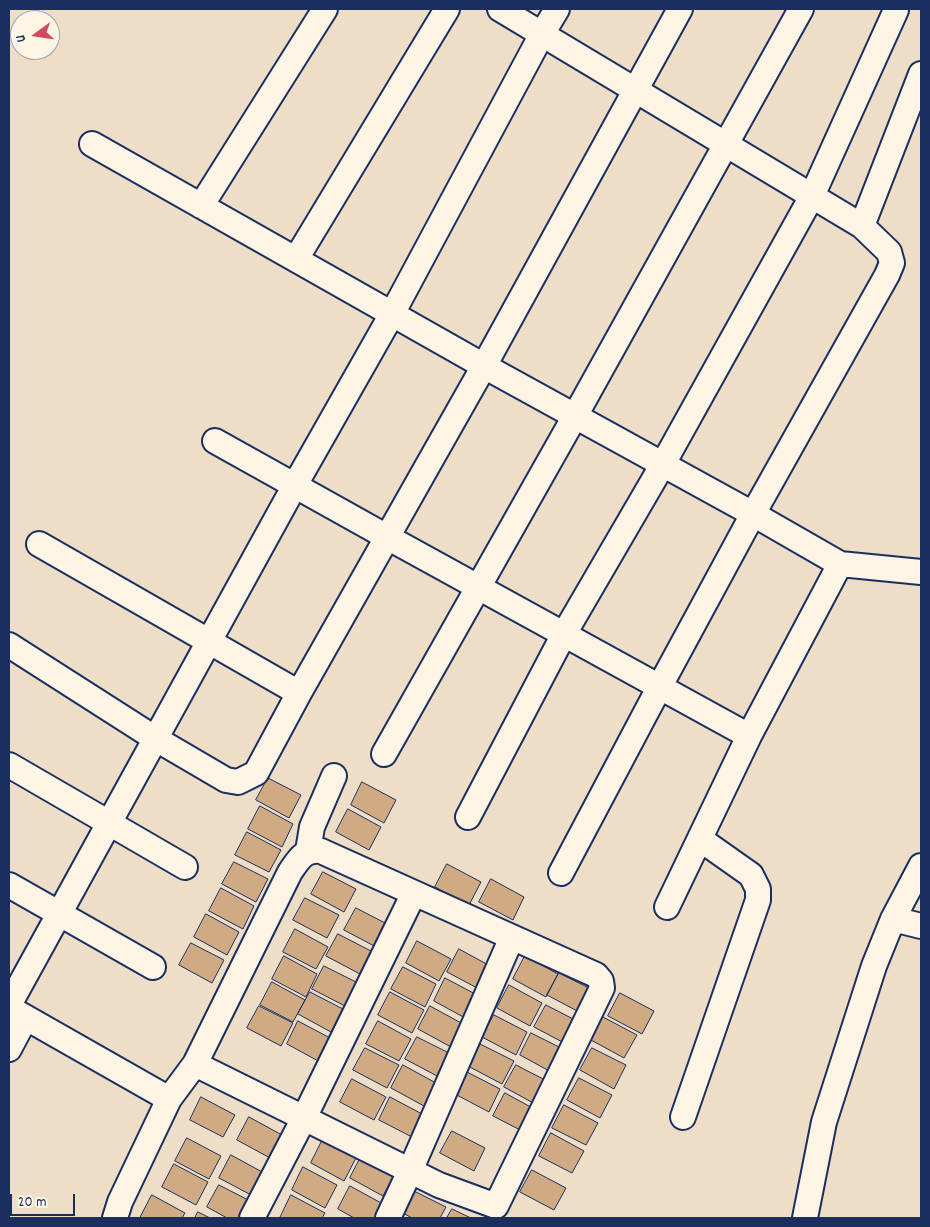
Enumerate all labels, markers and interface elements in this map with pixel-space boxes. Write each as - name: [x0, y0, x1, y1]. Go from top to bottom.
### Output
- north arrow: [10, 10, 60, 60]
- text: U: [11, 33, 32, 44]
- scale bar: [12, 1184, 78, 1216]
- text: 20 m: [18, 1192, 46, 1214]

